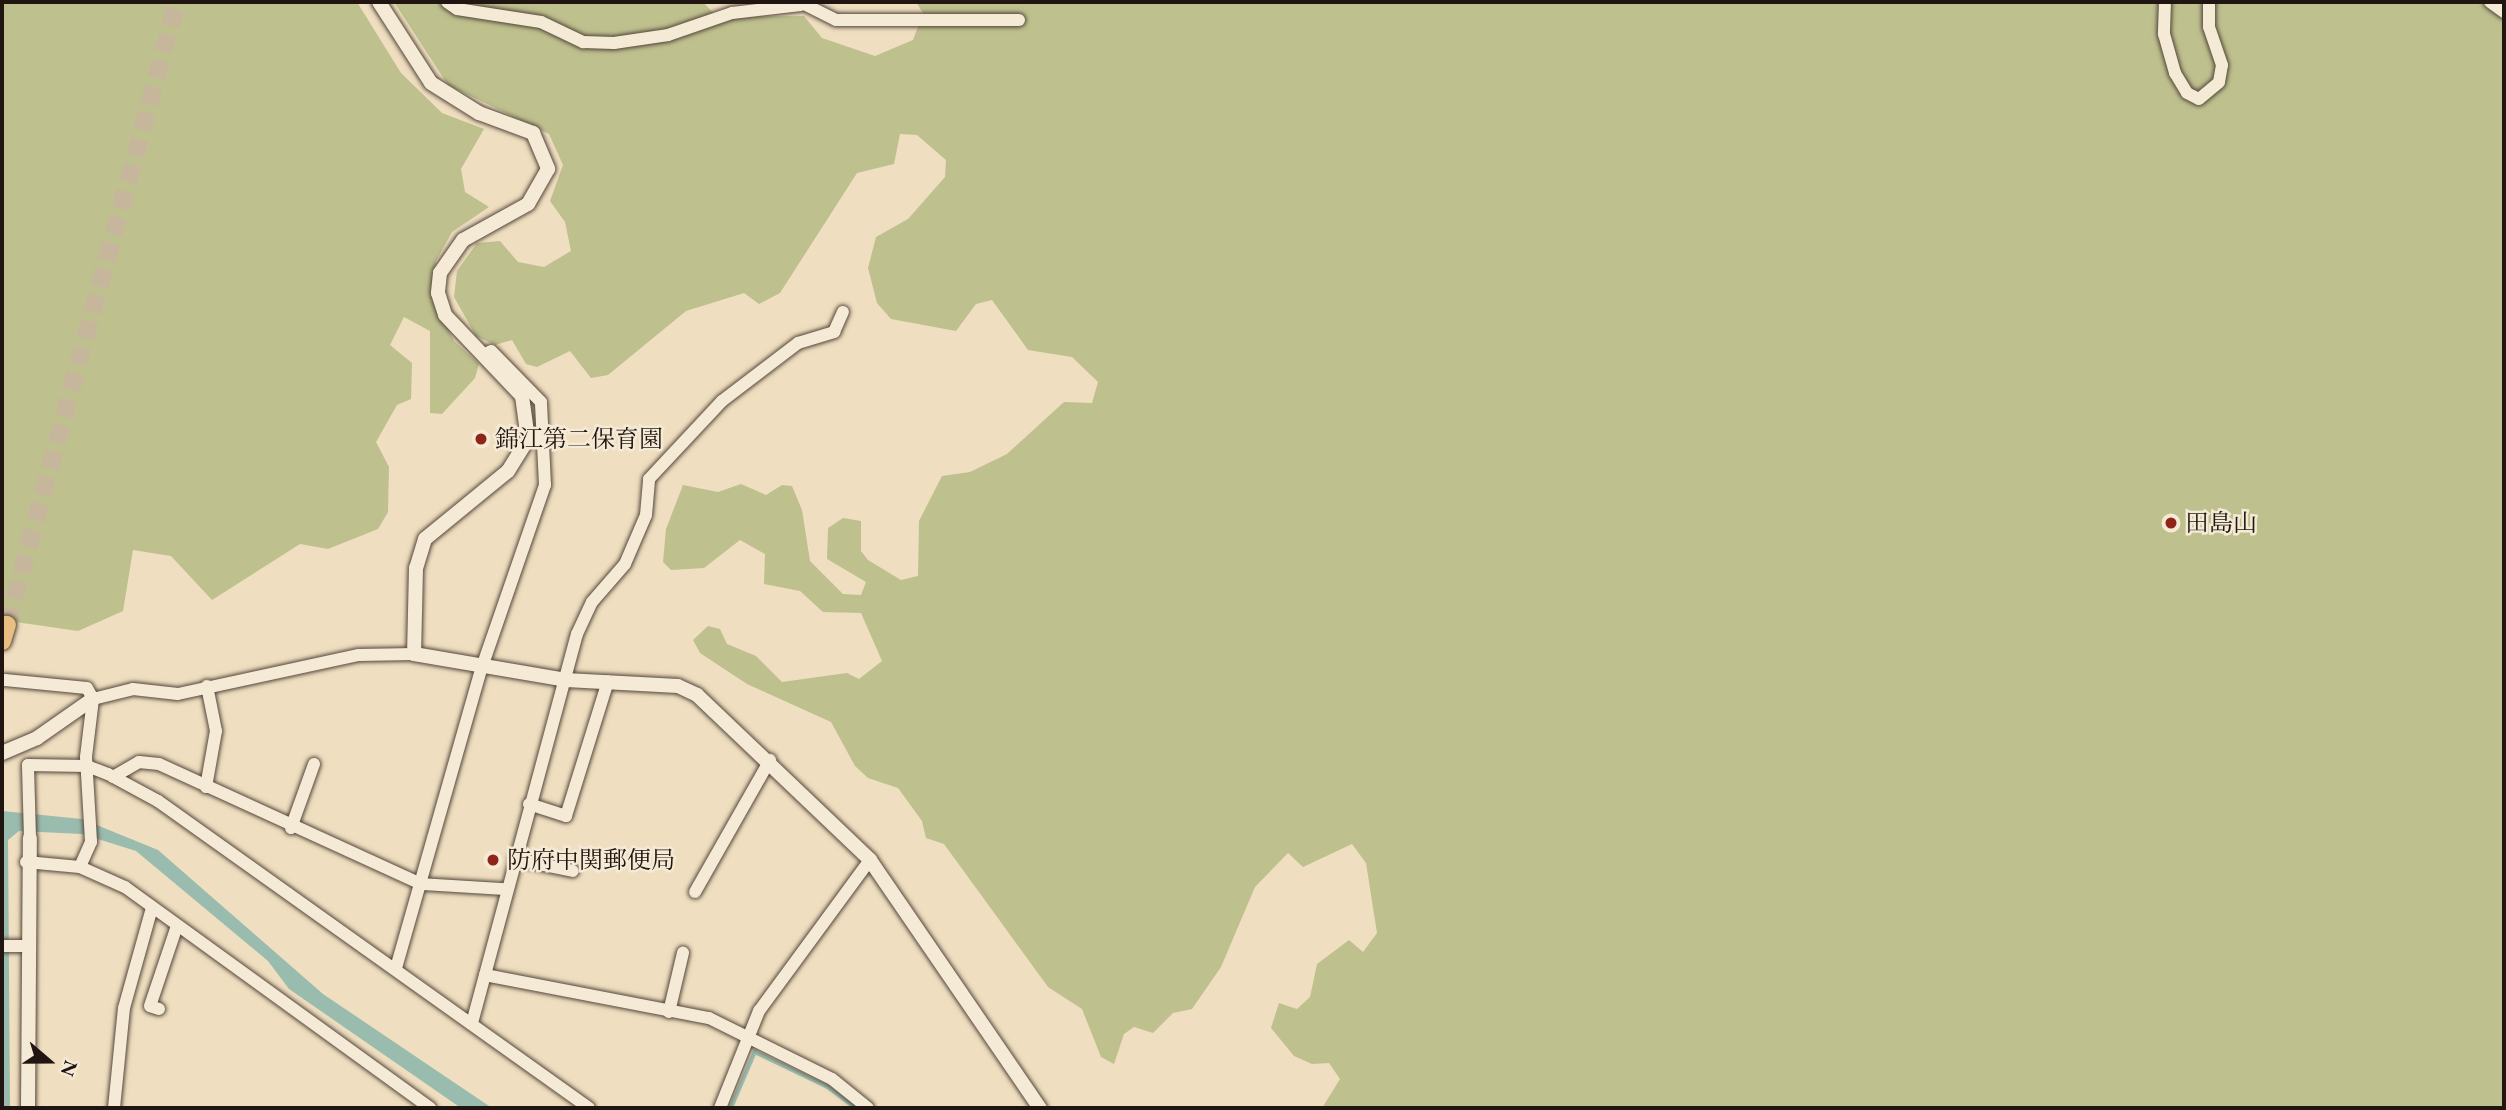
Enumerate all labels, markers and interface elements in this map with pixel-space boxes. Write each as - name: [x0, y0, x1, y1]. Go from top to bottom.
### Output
- place label: 錦江第二保育園: [495, 425, 663, 453]
- marker: 錦江第二保育園: [473, 431, 489, 447]
- place label: 田島山: [2185, 509, 2257, 537]
- marker: 田島山: [2163, 515, 2179, 531]
- place label: 防府中関郵便局: [507, 846, 675, 874]
- marker: 防府中関郵便局: [485, 852, 501, 868]
- north arrow: [14, 1026, 84, 1096]
- text: N: [55, 1057, 84, 1080]

